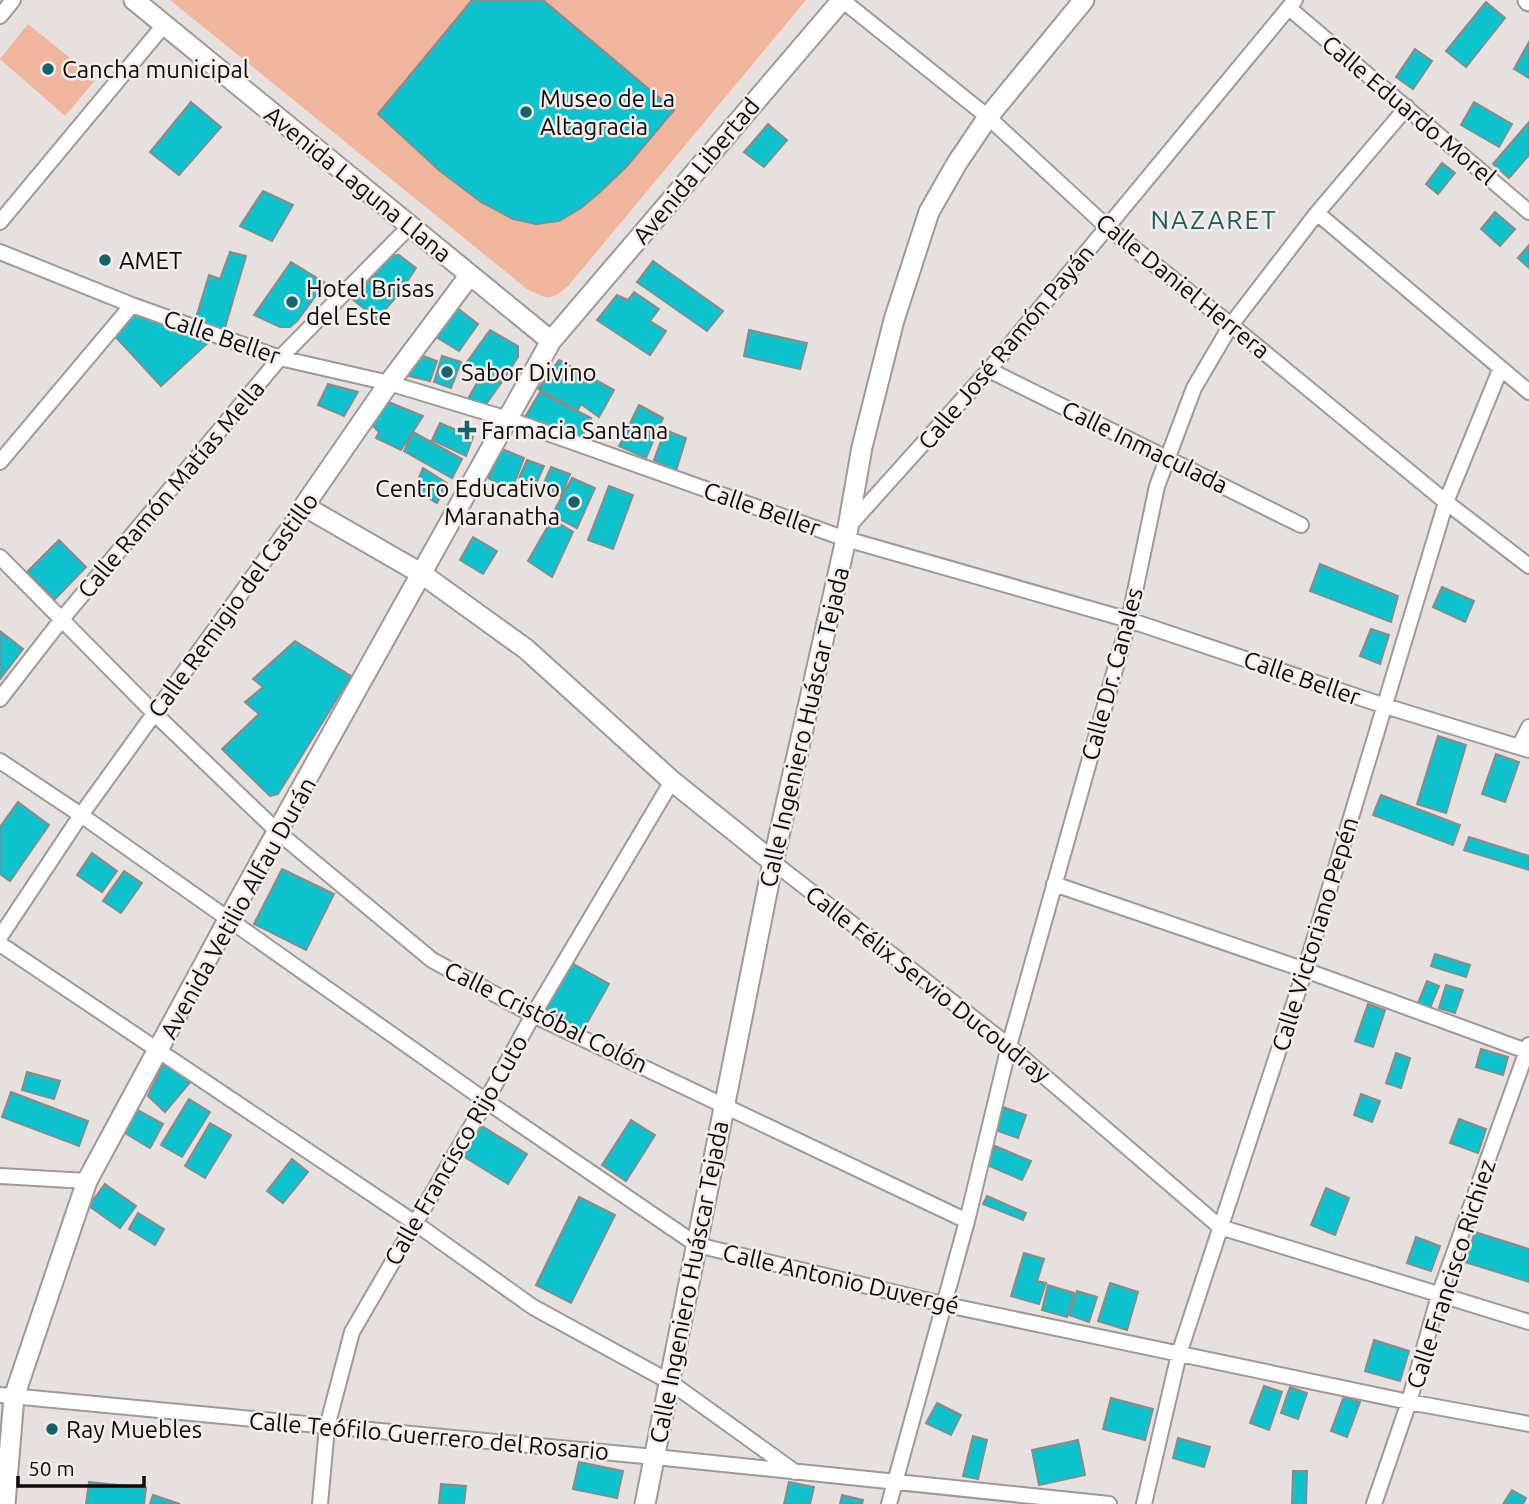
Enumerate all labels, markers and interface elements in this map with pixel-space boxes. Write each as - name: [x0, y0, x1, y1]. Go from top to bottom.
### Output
- street label: Calle Eduardo Morel: [1317, 30, 1501, 190]
- place label: Cancha municipal: [62, 56, 249, 83]
- marker: Cancha municipal: [40, 61, 56, 77]
- place label: Museo de La Altagracia: [540, 85, 675, 140]
- street label: Avenida Libertad: [627, 93, 765, 249]
- street label: Avenida Laguna Llana: [259, 100, 457, 268]
- marker: Museo de La Altagracia: [518, 104, 534, 120]
- district label: NAZARET: [1150, 205, 1278, 234]
- street label: Calle Daniel Herrera: [1091, 208, 1275, 364]
- street label: Calle José Ramón Payán: [913, 239, 1099, 455]
- place label: AMET: [119, 247, 182, 274]
- marker: AMET: [97, 252, 113, 268]
- place label: Hotel Brisas del Este: [306, 275, 435, 330]
- marker: Hotel Brisas del Este: [284, 294, 300, 310]
- street label: Calle Beller: [160, 304, 284, 370]
- place label: Sabor Divino: [461, 359, 597, 386]
- marker: Sabor Divino: [439, 364, 455, 380]
- street label: Calle Ramón Matías Mella: [72, 375, 270, 603]
- street label: Calle Inmaculada: [1058, 395, 1232, 499]
- place label: Farmacia Santana: [481, 417, 668, 444]
- marker: Farmacia Santana: [459, 422, 475, 438]
- place label: Centro Educativo Maranatha: [375, 475, 560, 530]
- street label: Calle Beller: [700, 476, 824, 542]
- street label: Calle Remigio del Castillo: [143, 488, 323, 722]
- marker: Centro Educativo Maranatha: [566, 494, 582, 510]
- street label: Calle Ingeniero Huáscar Tejada: [754, 564, 854, 890]
- street label: Calle Dr. Canales: [1076, 585, 1148, 763]
- street label: Calle Beller: [1240, 645, 1364, 711]
- street label: Avenida Vetilio Alfau Durán: [155, 773, 321, 1043]
- street label: Calle Victoriano Pepén: [1267, 814, 1363, 1054]
- street label: Calle Félix Servio Ducoudray: [800, 880, 1056, 1088]
- street label: Calle Cristóbal Colón: [440, 956, 652, 1078]
- street label: Calle Francisco Rijo Cuto: [379, 1030, 533, 1270]
- street label: Calle Ingeniero Huáscar Tejada: [644, 1118, 734, 1446]
- street label: Calle Francisco Richiez: [1401, 1156, 1501, 1392]
- street label: Calle Antonio Duvergé: [720, 1239, 962, 1319]
- street label: Calle Teófilo Guerrero del Rosario: [248, 1407, 610, 1465]
- place label: Ray Muebles: [66, 1416, 202, 1443]
- marker: Ray Muebles: [44, 1421, 60, 1437]
- scale bar: [18, 1444, 144, 1488]
- text: 50 m: [28, 1456, 75, 1480]

